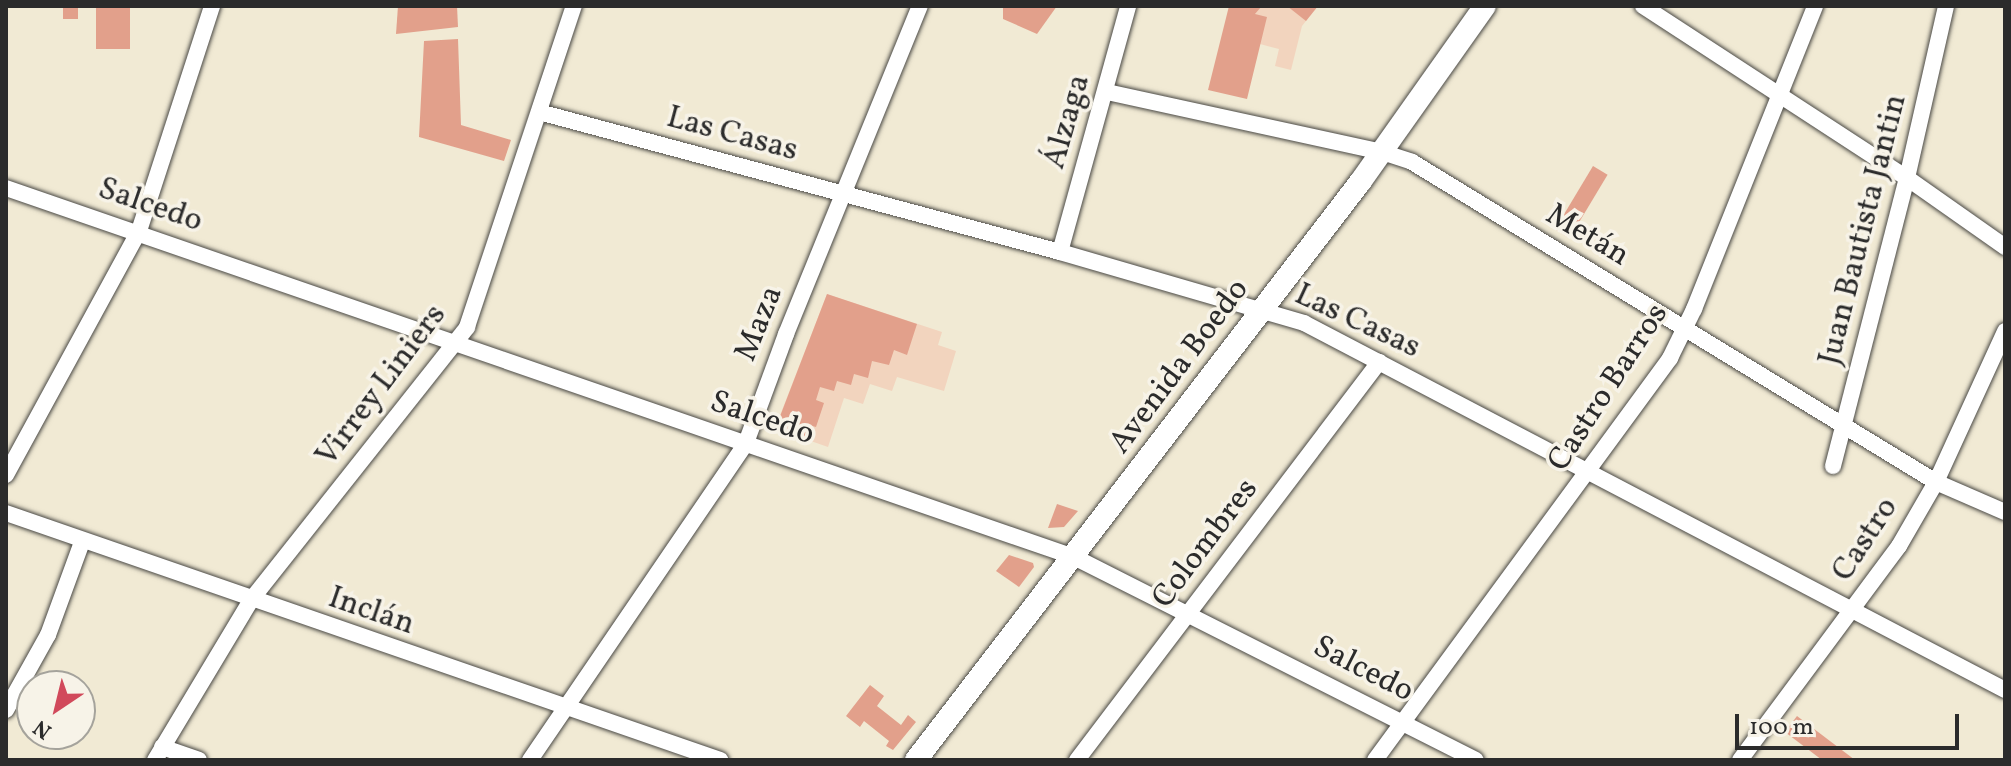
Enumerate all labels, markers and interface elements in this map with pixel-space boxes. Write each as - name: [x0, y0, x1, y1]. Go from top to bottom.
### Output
- street label: Álzaga: [1036, 70, 1100, 174]
- street label: Juan Bautista Jantin: [1812, 91, 1916, 369]
- street label: Las Casas: [662, 99, 802, 171]
- street label: Salcedo: [93, 170, 207, 242]
- street label: Metán: [1538, 196, 1636, 276]
- street label: Avenida Boedo: [1102, 272, 1258, 462]
- street label: Las Casas: [1288, 276, 1426, 368]
- street label: Maza: [728, 281, 792, 367]
- street label: Virrey Liniers: [308, 297, 456, 475]
- street label: Castro Barros: [1541, 297, 1677, 479]
- street label: Salcedo: [705, 383, 819, 455]
- street label: Colombres: [1145, 472, 1267, 616]
- street label: Castro: [1825, 491, 1907, 589]
- street label: Inclán: [323, 579, 419, 645]
- street label: Salcedo: [1306, 628, 1420, 712]
- north arrow: [16, 670, 96, 750]
- scale bar: [1739, 698, 1963, 748]
- text: N: [28, 711, 59, 746]
- text: 100 m: [1749, 711, 1814, 745]

